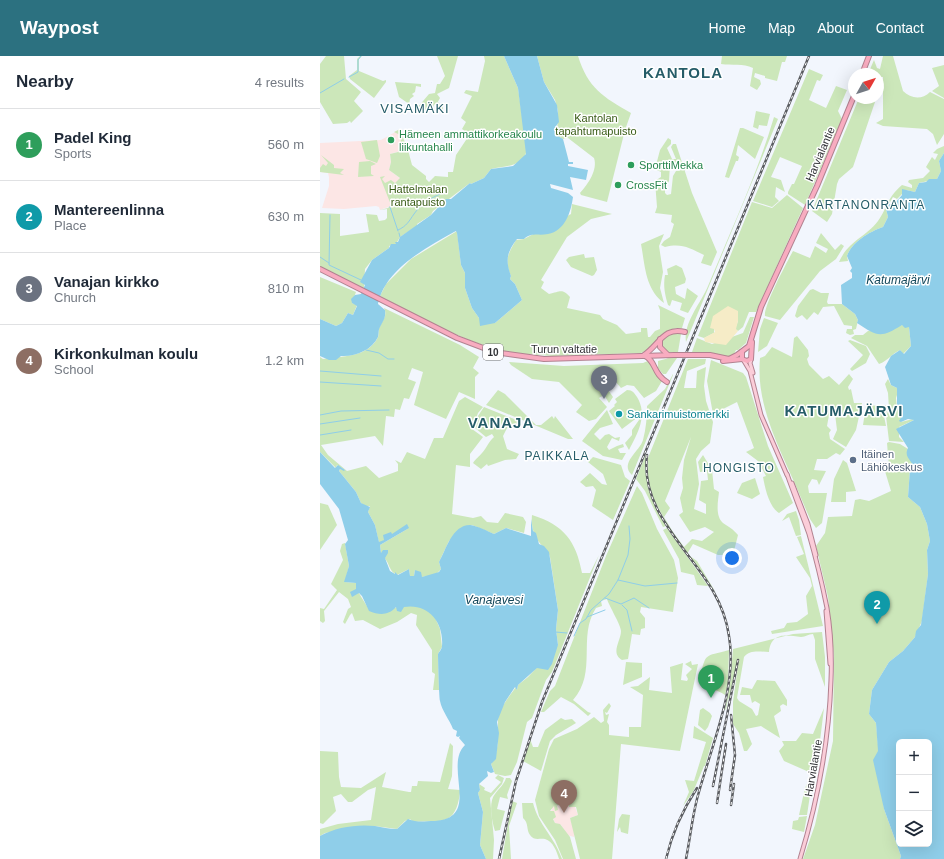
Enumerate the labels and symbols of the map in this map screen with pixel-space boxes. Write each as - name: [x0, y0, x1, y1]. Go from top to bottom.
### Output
- district label: KANTOLA: [643, 64, 723, 81]
- north arrow: [848, 68, 884, 104]
- district label: VISAMÄKI: [380, 101, 450, 116]
- park label: Kantolan tapahtumapuisto: [555, 112, 637, 137]
- street label: Harvialantie: [803, 125, 837, 183]
- place label: Hämeen ammattikorkeakoulu liikuntahalli: [399, 128, 542, 153]
- marker: Hämeen ammattikorkeakoulu liikuntahalli: [386, 135, 396, 145]
- place label: SporttiMekka: [639, 159, 704, 171]
- marker: SporttiMekka: [626, 160, 636, 170]
- place label: CrossFit: [626, 179, 667, 191]
- marker: CrossFit: [613, 180, 623, 190]
- park label: Hattelmalan rantapuisto: [389, 183, 447, 208]
- district label: KARTANONRANTA: [807, 198, 925, 212]
- water label: Katumajärvi: [866, 273, 930, 287]
- street label: Turun valtatie: [531, 343, 597, 355]
- road number: 10: [483, 344, 503, 360]
- pin: 3: [591, 366, 617, 399]
- district label: KATUMAJÄRVI: [785, 402, 903, 419]
- place label: Sankarimuistomerkki: [627, 408, 729, 420]
- marker: Sankarimuistomerkki: [614, 409, 624, 419]
- district label: VANAJA: [468, 414, 534, 431]
- place label: Itäinen Lähiökeskus: [861, 448, 923, 473]
- district label: PAIKKALA: [524, 449, 590, 463]
- marker: Itäinen Lähiökeskus: [848, 455, 858, 465]
- district label: HONGISTO: [703, 461, 775, 475]
- your location: [722, 548, 742, 568]
- pin: 2: [864, 591, 890, 624]
- water label: Vanajavesi: [465, 593, 523, 607]
- pin: 1: [698, 665, 724, 698]
- street label: Harvialantie: [802, 738, 824, 798]
- pin: 4: [551, 780, 577, 813]

